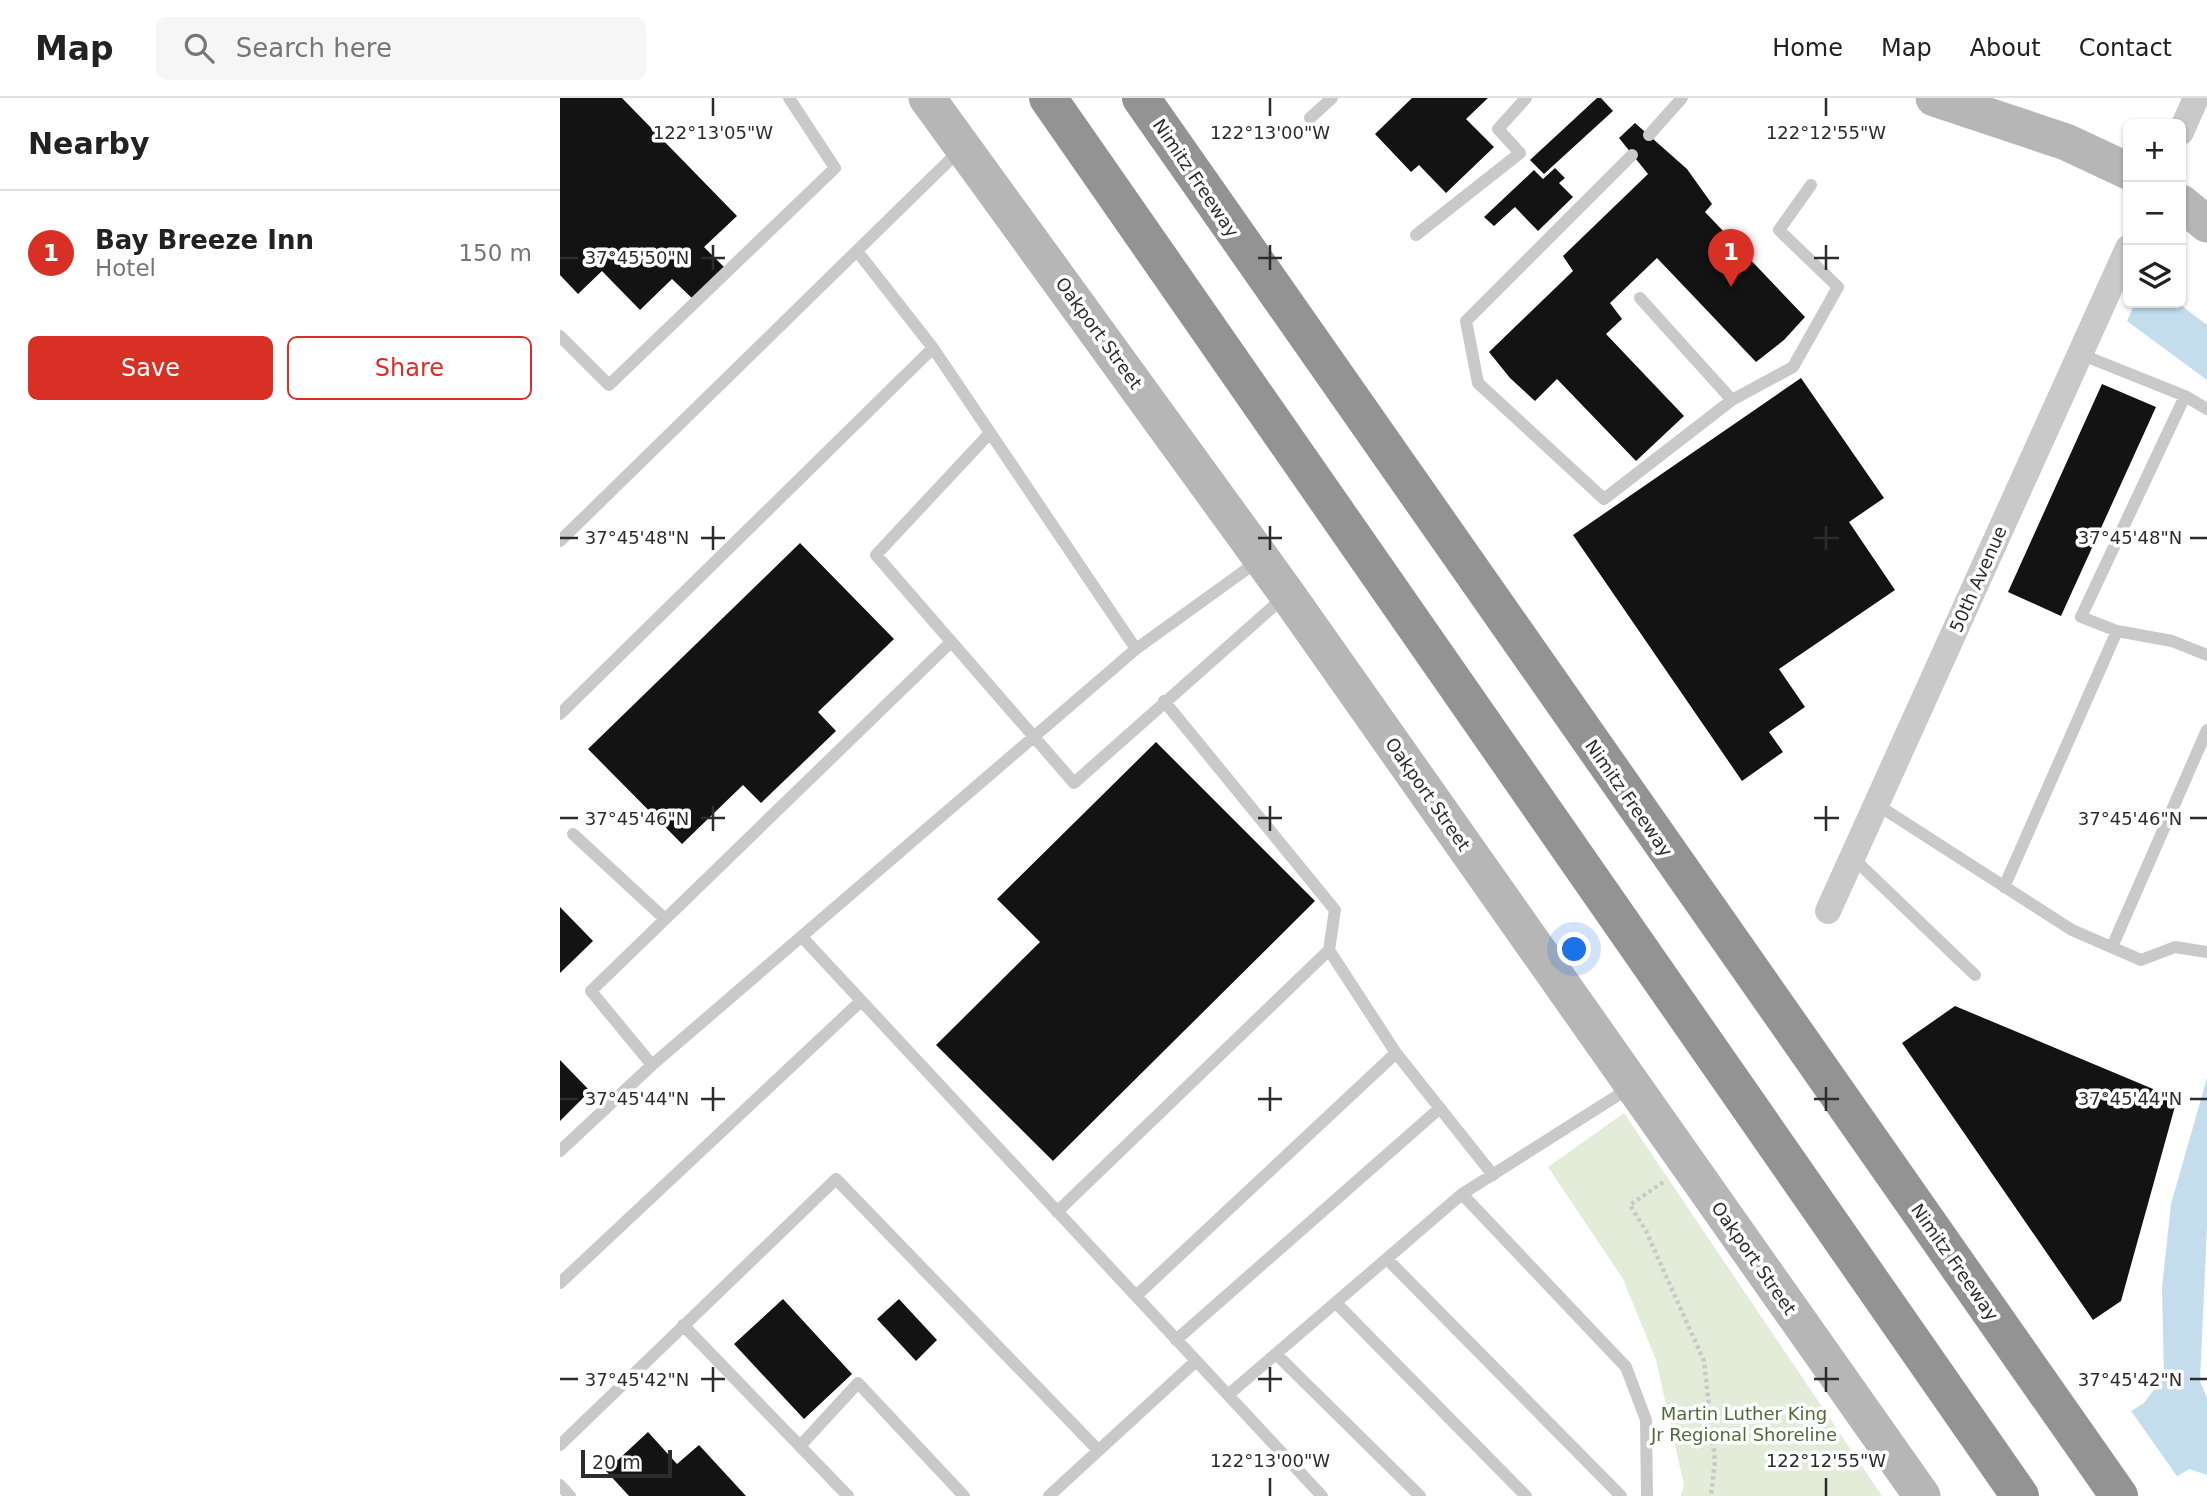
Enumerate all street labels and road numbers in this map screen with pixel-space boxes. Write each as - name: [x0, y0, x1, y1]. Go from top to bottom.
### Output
- street label: Nimitz Freeway: [1149, 115, 1243, 241]
- street label: Oakport Street: [1051, 273, 1147, 393]
- street label: 50th Avenue: [1945, 523, 2011, 635]
- street label: Oakport Street: [1381, 734, 1475, 854]
- street label: Nimitz Freeway: [1581, 736, 1677, 861]
- street label: Oakport Street: [1707, 1198, 1801, 1318]
- street label: Nimitz Freeway: [1907, 1200, 2003, 1325]

